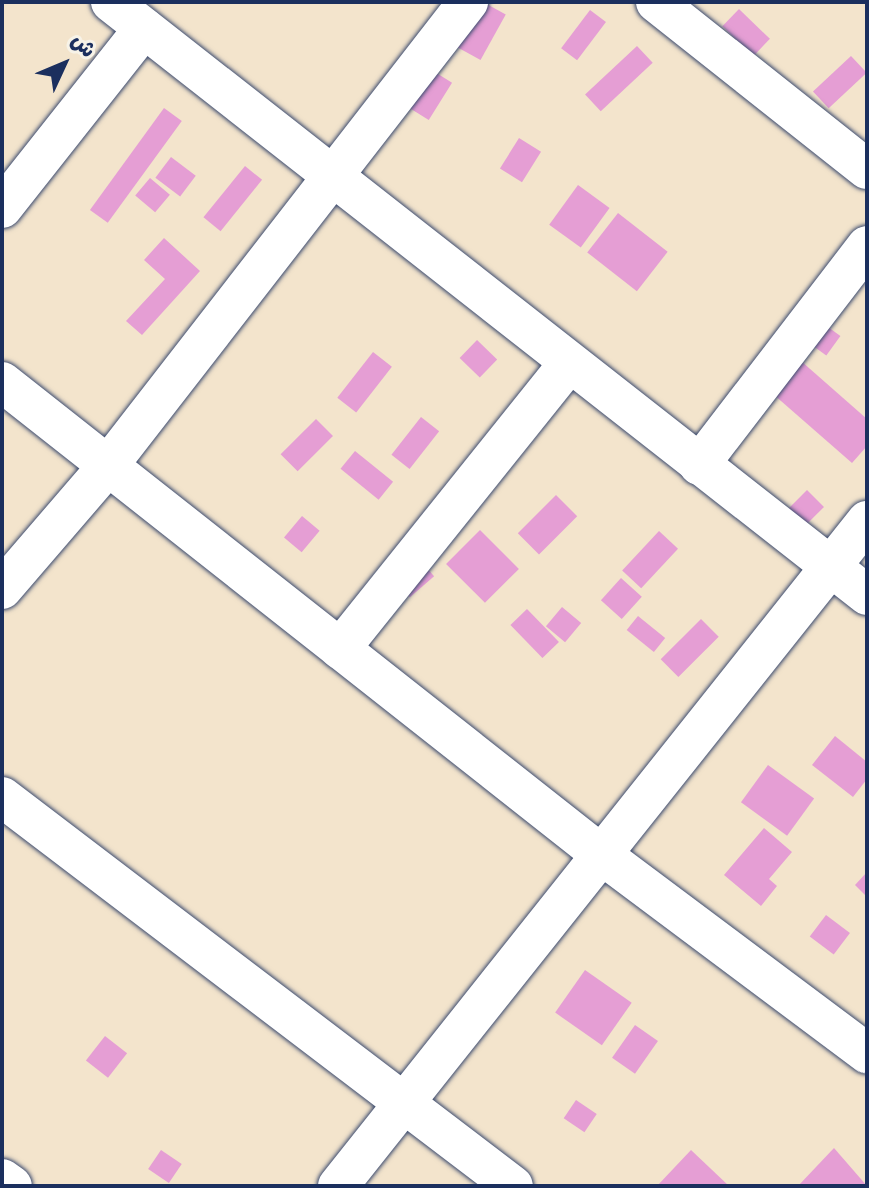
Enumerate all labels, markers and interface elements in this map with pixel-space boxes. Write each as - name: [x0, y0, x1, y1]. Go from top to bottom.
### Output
- north arrow: [24, 24, 104, 104]
- text: ش: [64, 30, 99, 65]

